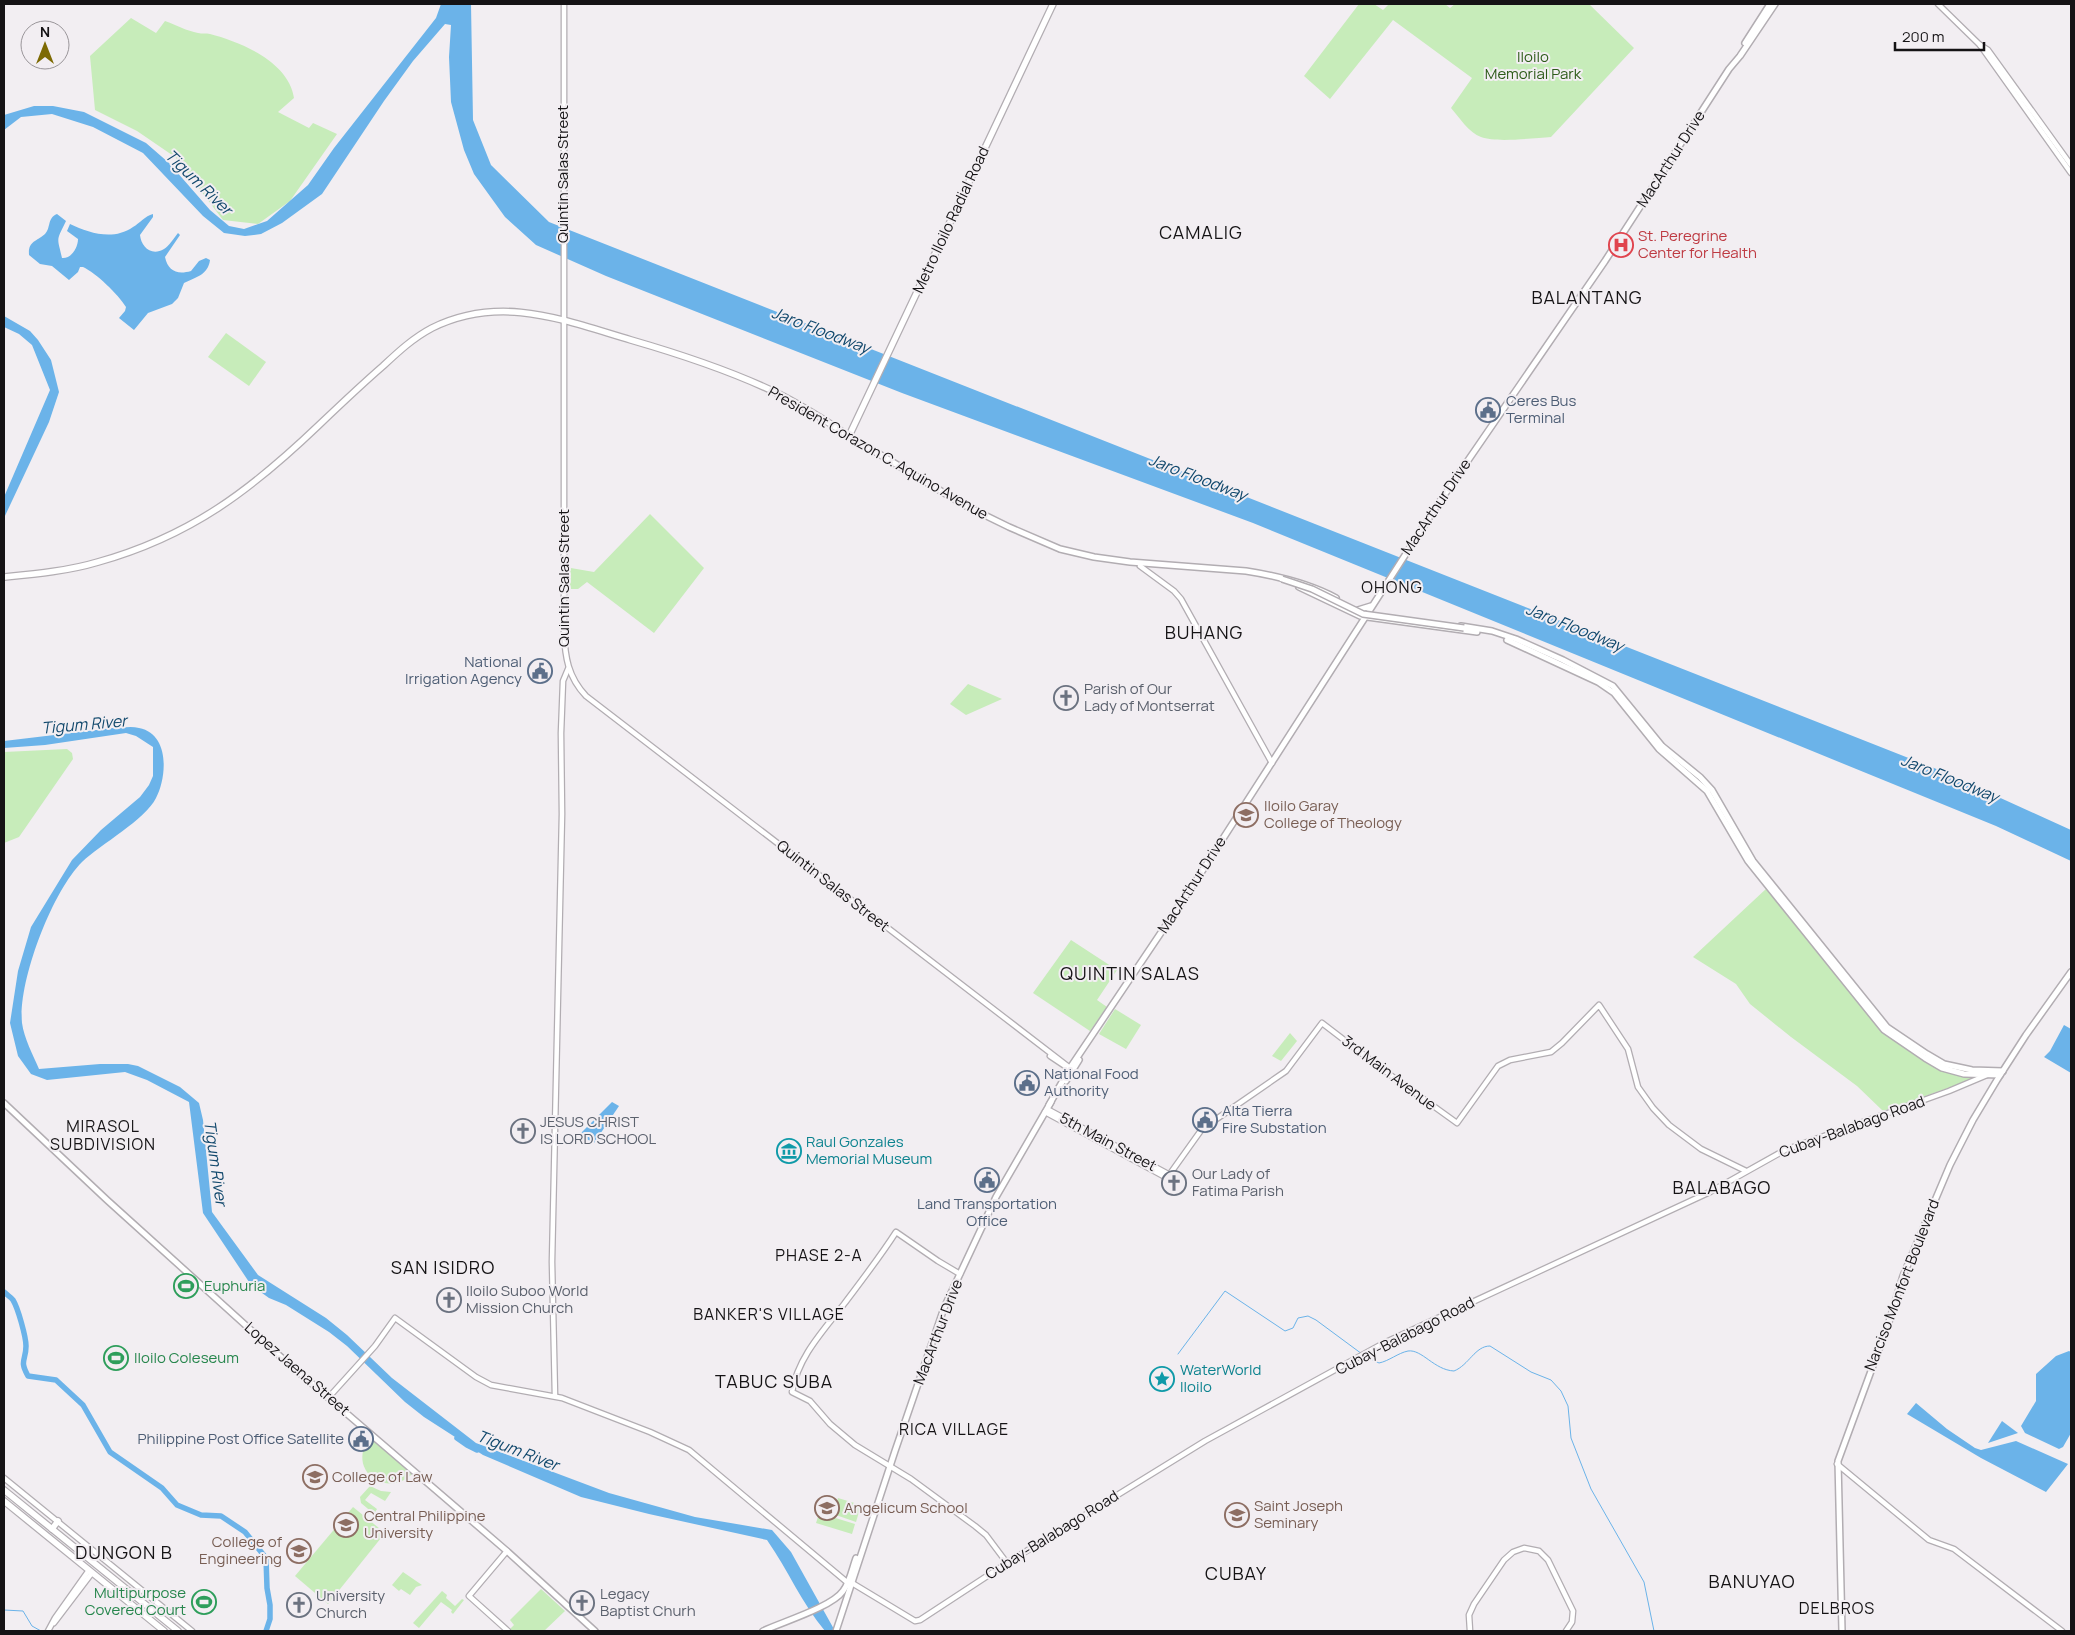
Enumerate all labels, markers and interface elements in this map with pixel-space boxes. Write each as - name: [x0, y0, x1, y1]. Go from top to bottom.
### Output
- north arrow: [20, 20, 70, 70]
- scale bar: [1895, 20, 1984, 52]
- text: N: [40, 22, 50, 41]
- text: 200 m: [1902, 26, 1945, 47]
- park label: Iloilo Memorial Park: [1485, 46, 1582, 84]
- street label: Quintin Salas Street: [552, 105, 573, 243]
- street label: MacArthur Drive: [1631, 106, 1710, 211]
- street label: Metro Iloilo Radial Road: [907, 143, 994, 297]
- water label: Tigum River: [161, 144, 239, 221]
- district label: CAMALIG: [1159, 220, 1243, 244]
- place label: St. Peregrine Center for Health: [1638, 225, 1757, 263]
- hospital icon: St. Peregrine Center for Health: [1608, 232, 1634, 258]
- district label: BALANTANG: [1531, 285, 1643, 309]
- water label: Jaro Floodway: [769, 301, 876, 360]
- street label: President Corazon C. Aquino Avenue: [764, 381, 992, 524]
- place label: Ceres Bus Terminal: [1506, 390, 1577, 428]
- public building icon: Ceres Bus Terminal: [1475, 397, 1501, 423]
- water label: Jaro Floodway: [1146, 448, 1253, 507]
- street label: MacArthur Drive: [1396, 454, 1476, 559]
- street label: Quintin Salas Street: [553, 509, 574, 647]
- district label: OHONG: [1361, 576, 1423, 598]
- water label: Jaro Floodway: [1523, 597, 1629, 658]
- district label: BUHANG: [1165, 620, 1243, 644]
- place label: National Irrigation Agency: [405, 651, 522, 689]
- public building icon: National Irrigation Agency: [527, 658, 553, 684]
- place label: Parish of Our Lady of Montserrat: [1084, 678, 1215, 716]
- church icon: Parish of Our Lady of Montserrat: [1053, 685, 1079, 711]
- water label: Tigum River: [40, 709, 130, 739]
- water label: Jaro Floodway: [1898, 748, 2004, 809]
- place label: Iloilo Garay College of Theology: [1264, 795, 1402, 833]
- school or university icon: Iloilo Garay College of Theology: [1233, 802, 1259, 828]
- street label: MacArthur Drive: [1152, 832, 1231, 937]
- street label: Quintin Salas Street: [772, 835, 894, 936]
- district label: QUINTIN SALAS: [1060, 961, 1200, 985]
- street label: 3rd Main Avenue: [1338, 1030, 1441, 1115]
- place label: National Food Authority: [1044, 1063, 1139, 1101]
- public building icon: National Food Authority: [1014, 1070, 1040, 1096]
- street label: Cubay-Balabago Road: [1776, 1090, 1928, 1163]
- place label: Alta Tierra Fire Substation: [1222, 1100, 1327, 1138]
- street label: 5th Main Street: [1056, 1107, 1160, 1176]
- public building icon: Alta Tierra Fire Substation: [1192, 1107, 1218, 1133]
- place label: JESUS CHRIST IS LORD SCHOOL: [540, 1111, 656, 1149]
- district label: MIRASOL SUBDIVISION: [50, 1115, 156, 1155]
- church icon: JESUS CHRIST IS LORD SCHOOL: [510, 1118, 536, 1144]
- water label: Tigum River: [199, 1119, 233, 1209]
- place label: Raul Gonzales Memorial Museum: [806, 1131, 932, 1169]
- museum icon: Raul Gonzales Memorial Museum: [776, 1138, 802, 1164]
- place label: Our Lady of Fatima Parish: [1192, 1163, 1284, 1201]
- public building icon: Land Transportation Office: [974, 1167, 1000, 1193]
- church icon: Our Lady of Fatima Parish: [1161, 1170, 1187, 1196]
- district label: BALABAGO: [1673, 1175, 1771, 1199]
- place label: Land Transportation Office: [917, 1193, 1057, 1231]
- street label: Narciso Monfort Boulevard: [1859, 1196, 1944, 1374]
- district label: PHASE 2-A: [775, 1244, 863, 1266]
- district label: SAN ISIDRO: [391, 1255, 495, 1279]
- sports icon: Euphuria: [173, 1273, 199, 1299]
- place label: Euphuria: [204, 1275, 265, 1296]
- street label: MacArthur Drive: [908, 1276, 967, 1388]
- place label: Iloilo Suboo World Mission Church: [466, 1280, 588, 1318]
- church icon: Iloilo Suboo World Mission Church: [436, 1287, 462, 1313]
- street label: Cubay-Balabago Road: [1332, 1291, 1478, 1380]
- district label: BANKER'S VILLAGE: [693, 1303, 845, 1325]
- street label: Lopez Jaena Street: [240, 1317, 354, 1420]
- sports icon: Iloilo Coleseum: [103, 1345, 129, 1371]
- place label: Iloilo Coleseum: [134, 1347, 239, 1368]
- place label: WaterWorld Iloilo: [1180, 1359, 1261, 1397]
- place icon: WaterWorld Iloilo: [1149, 1366, 1175, 1392]
- district label: TABUC SUBA: [715, 1369, 833, 1393]
- district label: RICA VILLAGE: [899, 1418, 1009, 1440]
- water label: Tigum River: [474, 1424, 564, 1476]
- public building icon: Philippine Post Office Satellite: [348, 1426, 374, 1452]
- place label: Philippine Post Office Satellite: [138, 1428, 344, 1449]
- school or university icon: College of Law: [302, 1464, 328, 1490]
- place label: College of Law: [332, 1466, 433, 1487]
- street label: Cubay-Balabago Road: [981, 1485, 1122, 1584]
- school or university icon: Angelicum School: [814, 1495, 840, 1521]
- place label: Saint Joseph Seminary: [1254, 1495, 1343, 1533]
- place label: Angelicum School: [844, 1497, 968, 1518]
- school or university icon: Saint Joseph Seminary: [1224, 1502, 1250, 1528]
- place label: Central Philippine University: [364, 1505, 486, 1543]
- school or university icon: Central Philippine University: [333, 1512, 359, 1538]
- place label: College of Engineering: [199, 1531, 283, 1569]
- school or university icon: College of Engineering: [286, 1538, 312, 1564]
- district label: DUNGON B: [75, 1540, 173, 1564]
- district label: CUBAY: [1205, 1561, 1267, 1585]
- district label: BANUYAO: [1708, 1569, 1796, 1593]
- place label: Multipurpose Covered Court: [85, 1582, 186, 1620]
- place label: Legacy Baptist Churh: [600, 1583, 696, 1621]
- place label: University Church: [316, 1585, 385, 1623]
- sports icon: Multipurpose Covered Court: [191, 1589, 217, 1615]
- church icon: Legacy Baptist Churh: [569, 1590, 595, 1616]
- church icon: University Church: [286, 1592, 312, 1618]
- district label: DELBROS: [1799, 1597, 1875, 1619]

